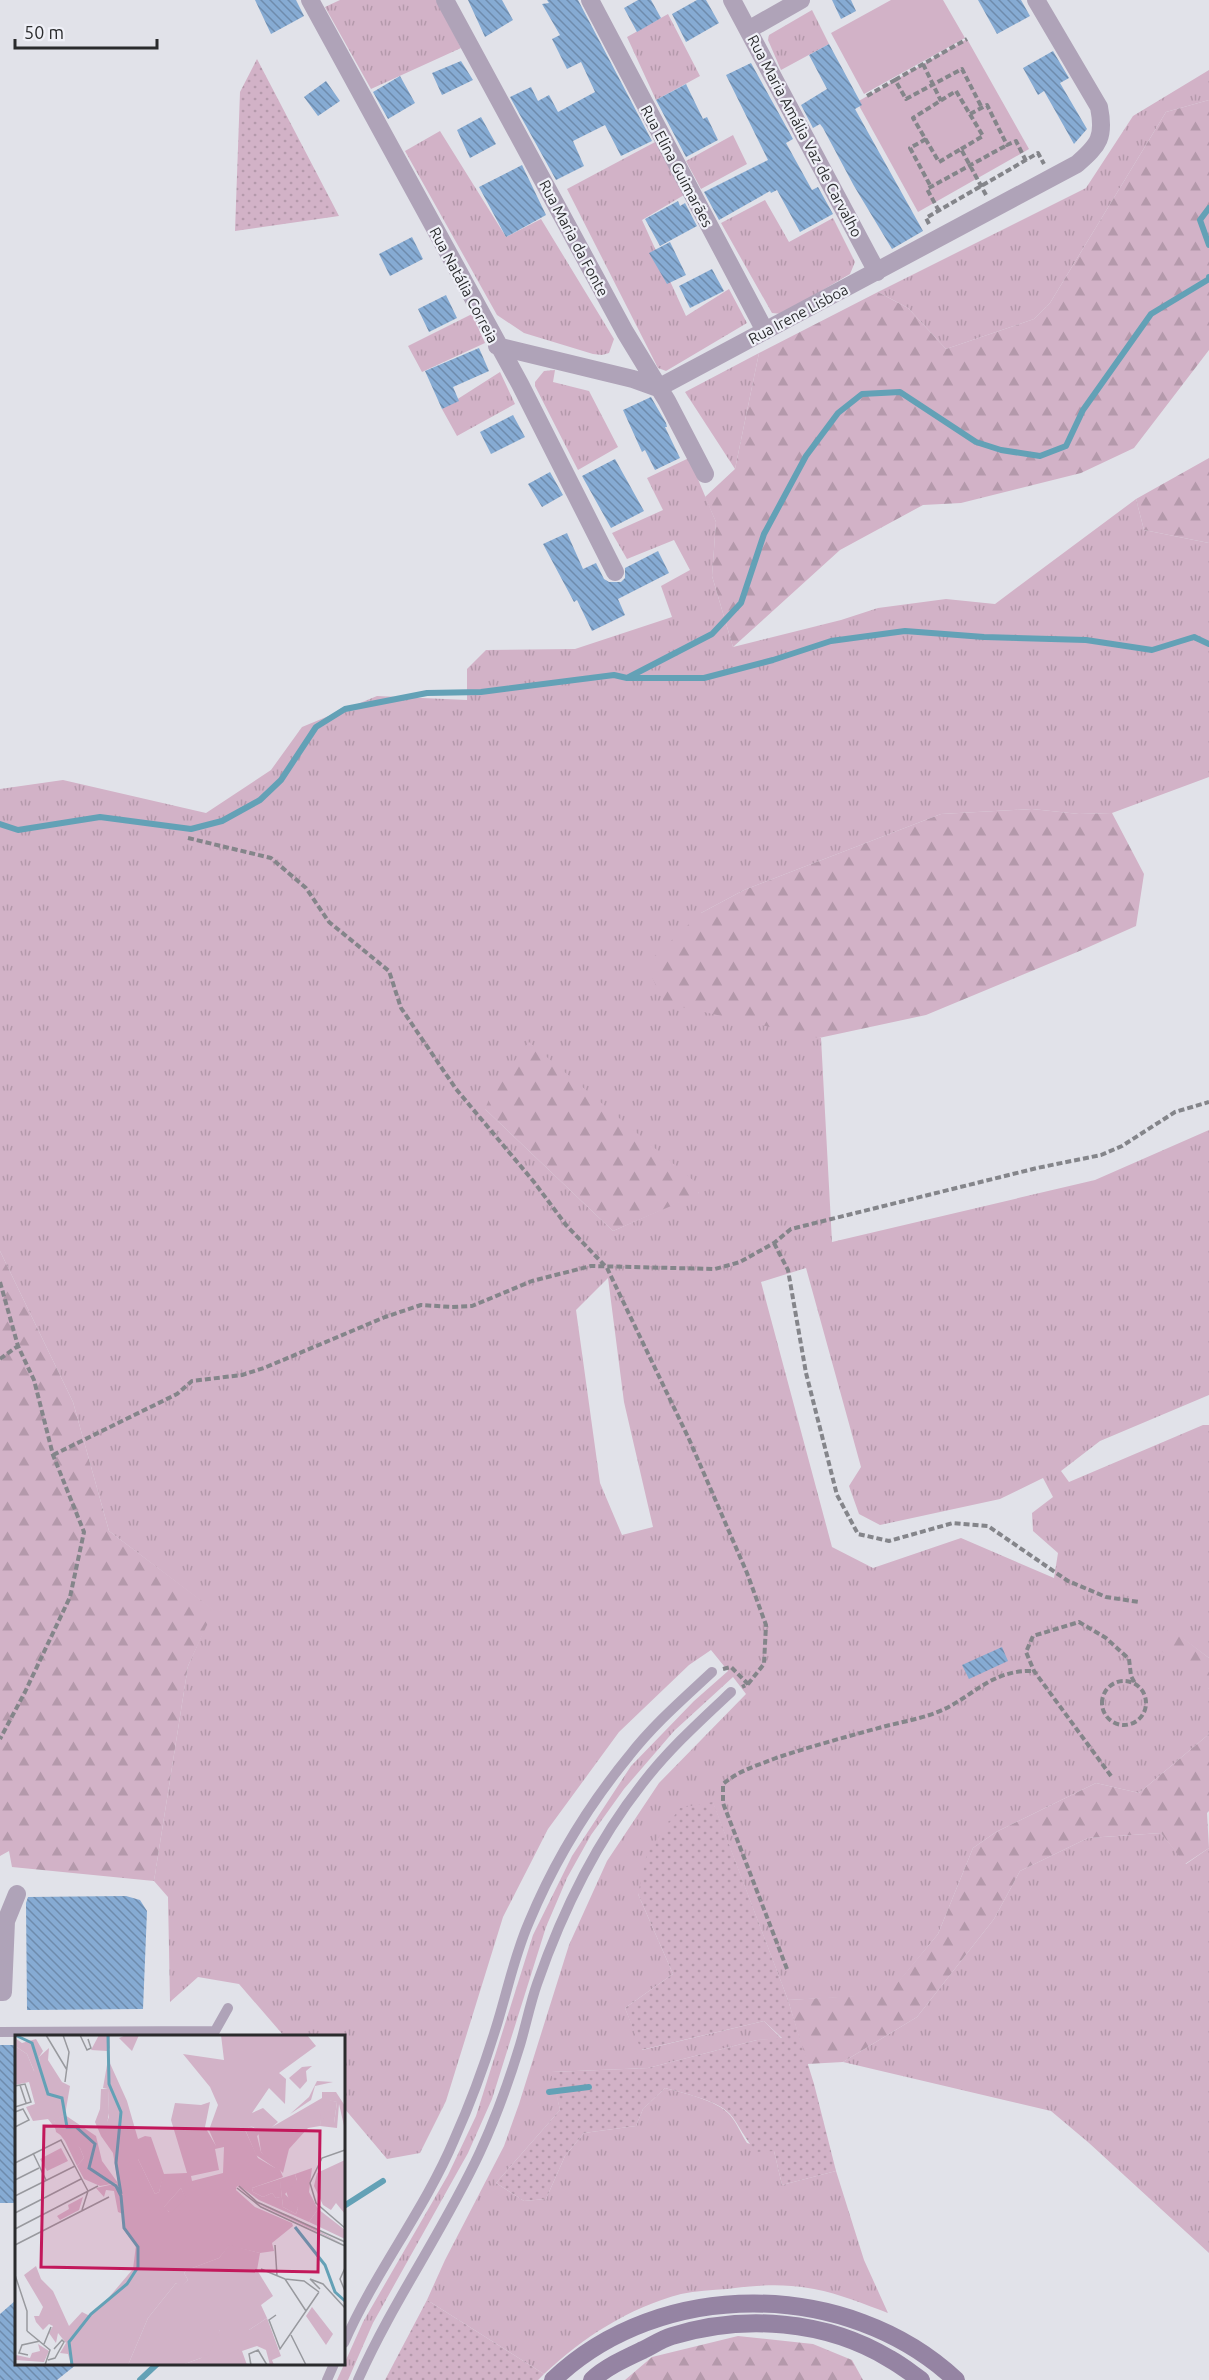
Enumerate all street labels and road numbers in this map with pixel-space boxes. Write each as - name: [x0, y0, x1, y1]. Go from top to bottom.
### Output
- street label: Rua Maria Amália Vaz de Carvalho: [744, 32, 866, 240]
- street label: Rua Elina Guimarães: [638, 102, 716, 230]
- street label: Rua Maria da Fonte: [536, 177, 612, 299]
- street label: Rua Natália Correia: [426, 224, 502, 346]
- street label: Rua Irene Lisboa: [745, 281, 851, 347]

